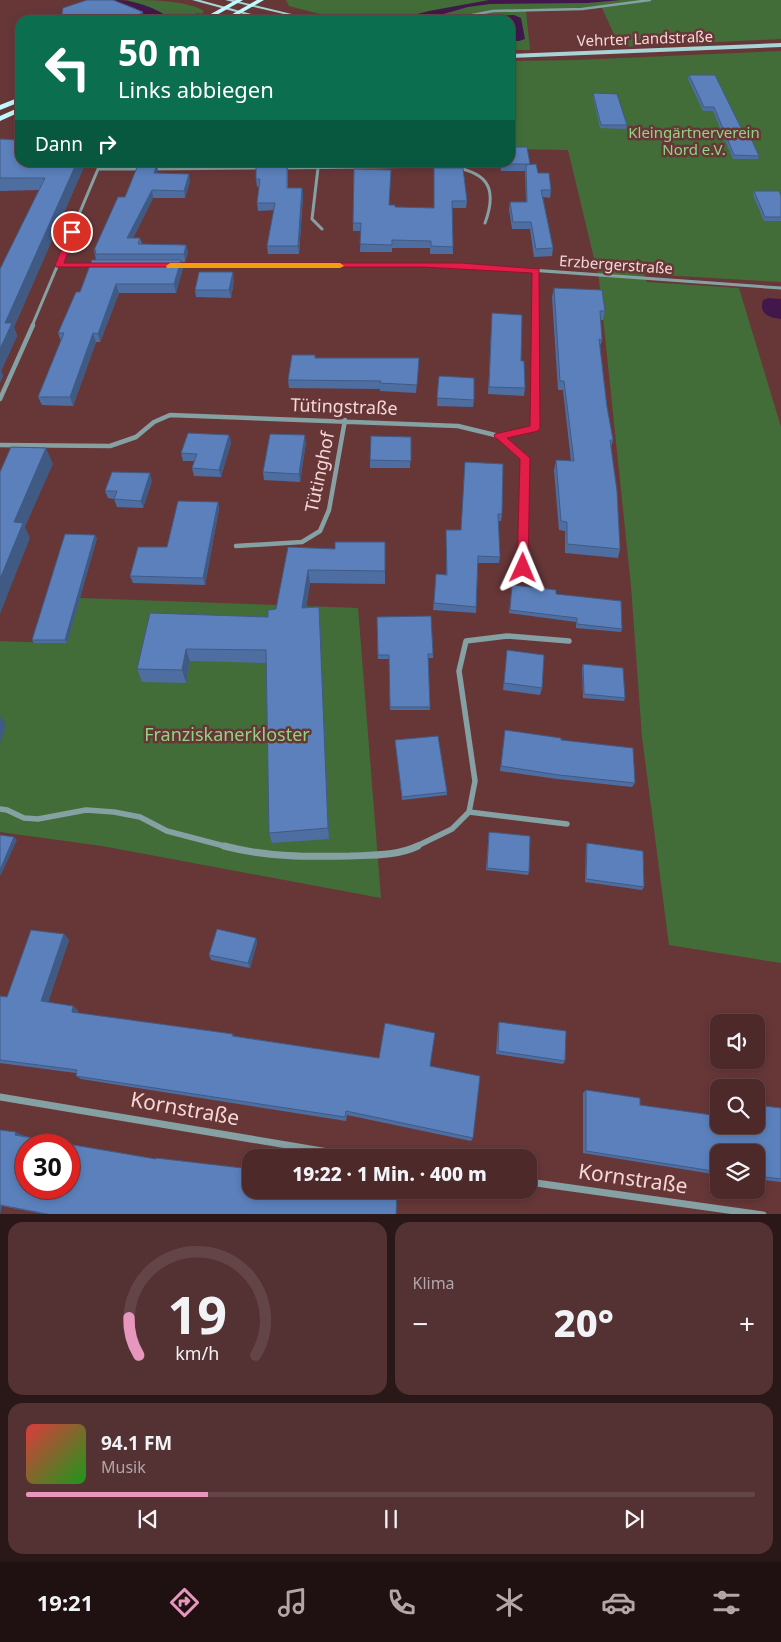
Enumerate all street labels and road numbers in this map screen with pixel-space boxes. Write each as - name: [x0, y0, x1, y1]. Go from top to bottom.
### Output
- street label: Vehrter Landstraße: [577, 26, 713, 50]
- street label: Erzbergerstraße: [558, 250, 674, 278]
- street label: Tütingstraße: [290, 392, 398, 420]
- street label: Tütinghof: [299, 429, 339, 514]
- street label: Kornstraße: [129, 1085, 242, 1131]
- street label: Kornstraße: [577, 1156, 690, 1200]

